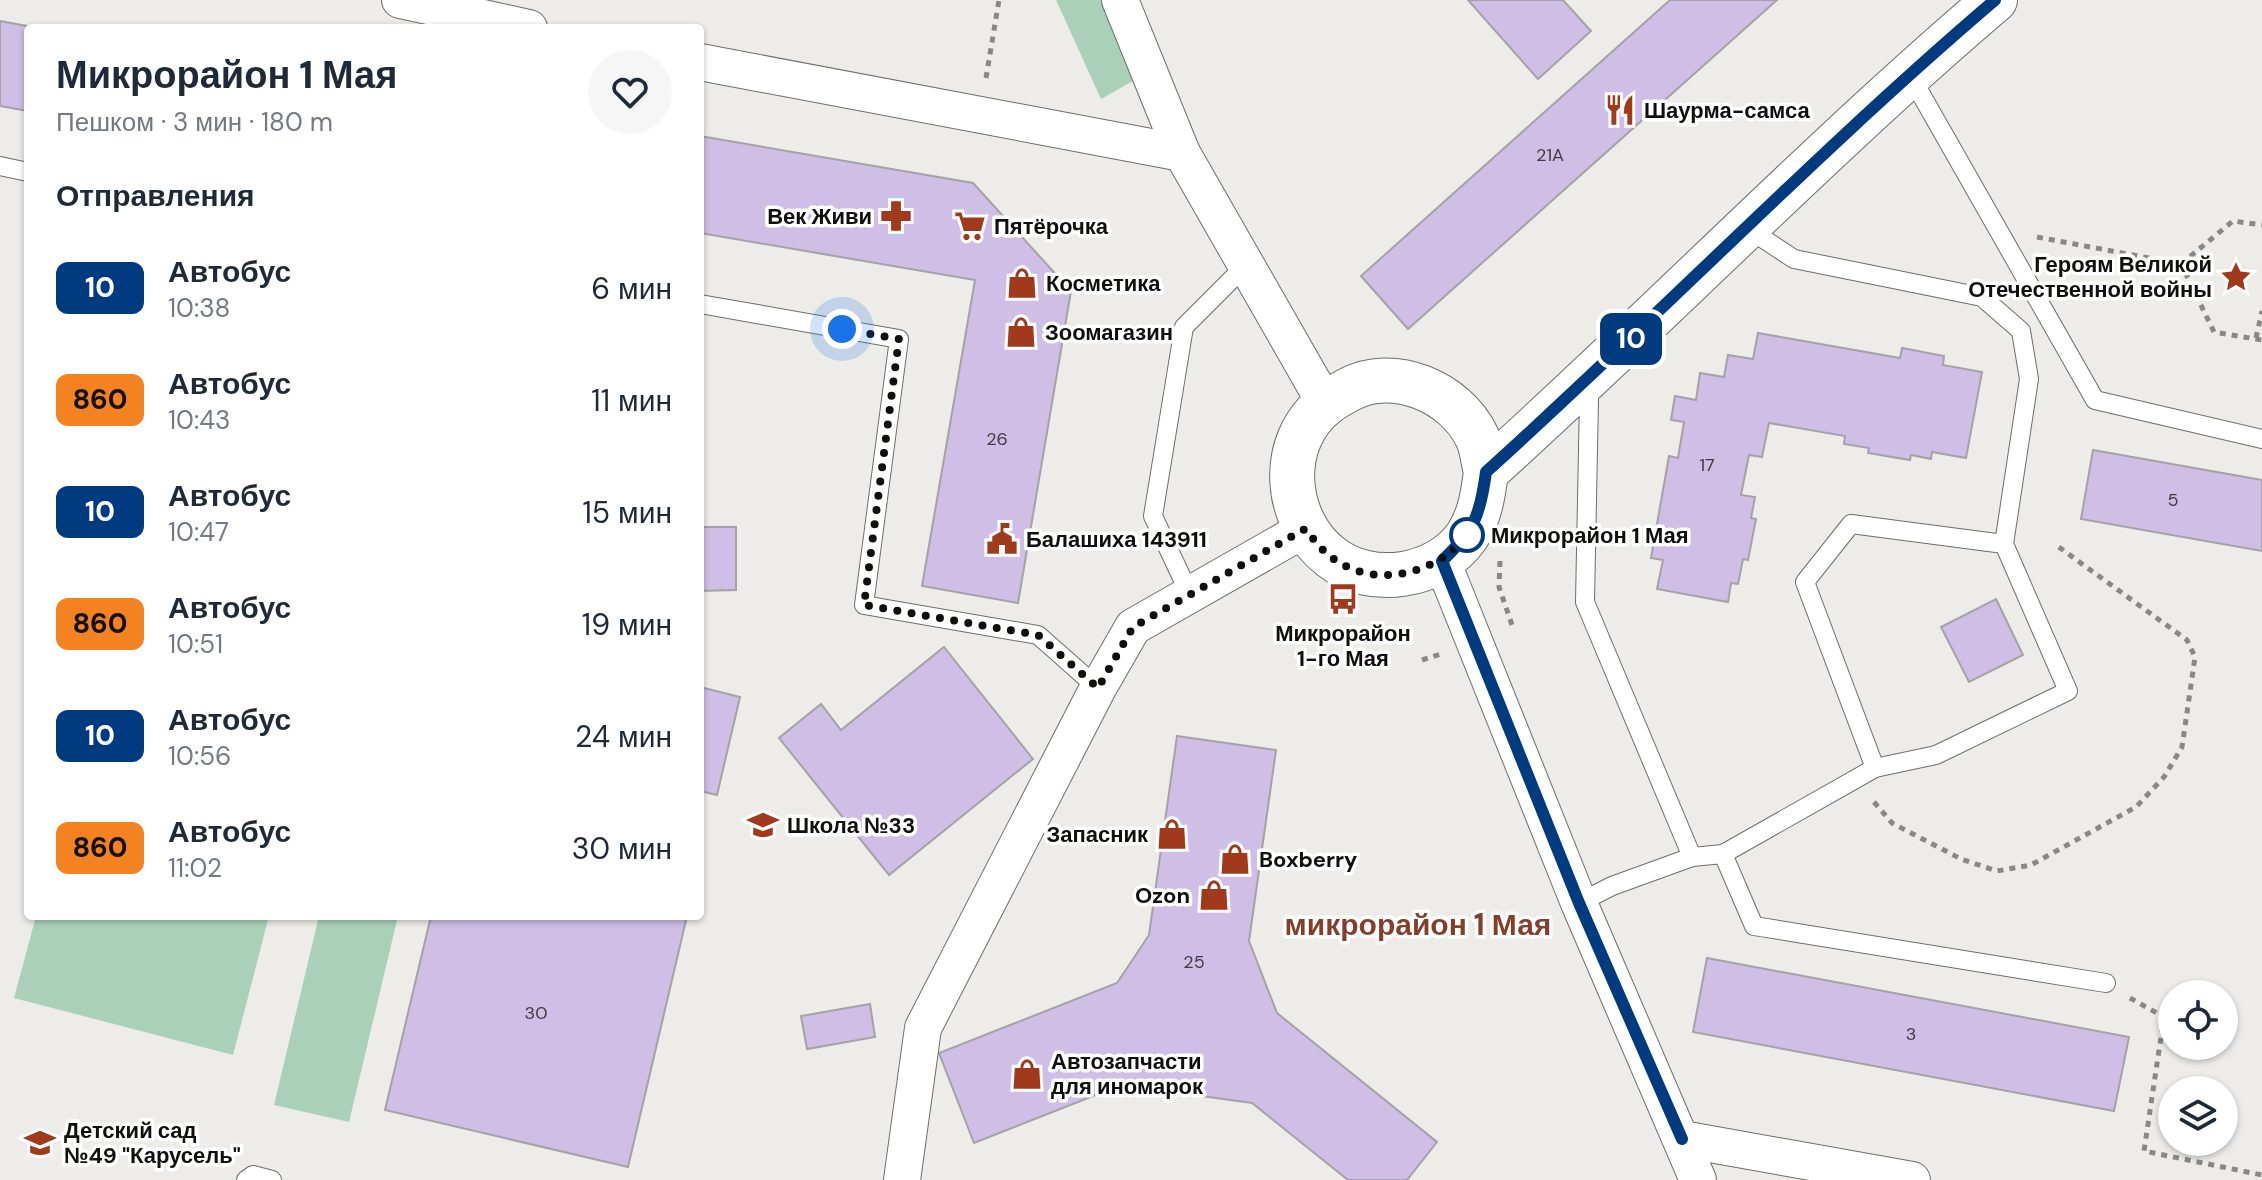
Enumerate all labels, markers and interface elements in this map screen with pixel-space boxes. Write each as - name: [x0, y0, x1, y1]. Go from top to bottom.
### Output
- text: Микрорайон 1 Мая: [56, 50, 397, 100]
- button: heart: [588, 50, 672, 134]
- restaurant icon: Шаурма-самса: [1603, 93, 1637, 127]
- place label: Шаурма-самса: [1644, 96, 1811, 125]
- text: Пешком · 3 мин · 180 m: [56, 105, 333, 139]
- house number: 21A: [1536, 143, 1564, 167]
- text: Отправления: [56, 176, 255, 215]
- pharmacy icon: Век Живи: [879, 199, 913, 233]
- place label: Век Живи: [767, 202, 872, 231]
- supermarket icon: Пятёрочка: [953, 209, 987, 243]
- place label: Пятёрочка: [994, 212, 1109, 241]
- place label: Героям Великой Отечественной войны: [1968, 250, 2212, 304]
- text: Автобус: [168, 252, 291, 291]
- place icon: Героям Великой Отечественной войны: [2219, 260, 2253, 294]
- shop icon: Косметика: [1005, 266, 1039, 300]
- text: 10: [85, 269, 115, 306]
- text: 6 мин: [591, 269, 672, 308]
- place label: Косметика: [1046, 269, 1161, 298]
- text: 10:38: [168, 291, 230, 325]
- your location: [822, 309, 862, 349]
- line badge: 10: [1595, 313, 1667, 365]
- shop icon: Зоомагазин: [1004, 315, 1038, 349]
- place label: Зоомагазин: [1045, 318, 1173, 347]
- text: 10: [1616, 320, 1646, 357]
- text: Автобус: [168, 364, 291, 403]
- text: 860: [72, 381, 128, 418]
- text: 11 мин: [591, 381, 672, 420]
- text: 10:43: [168, 403, 230, 437]
- house number: 26: [986, 427, 1008, 451]
- house number: 17: [1699, 453, 1715, 477]
- text: Автобус: [168, 476, 291, 515]
- house number: 5: [2168, 488, 2178, 512]
- text: 10: [85, 493, 115, 530]
- text: 15 мин: [582, 493, 672, 532]
- text: 10:47: [168, 515, 229, 549]
- marker: Микрорайон 1 Мая: [1450, 518, 1484, 552]
- place label: Микрорайон 1 Мая: [1491, 521, 1689, 550]
- public building icon: Балашиха 143911: [985, 522, 1019, 556]
- place label: Балашиха 143911: [1026, 525, 1207, 554]
- bus stop icon: Микрорайон 1-го Мая: [1326, 582, 1360, 616]
- text: Автобус: [168, 588, 291, 627]
- text: 860: [72, 605, 128, 642]
- text: 19 мин: [582, 605, 672, 644]
- place label: Микрорайон 1-го Мая: [1275, 619, 1411, 673]
- text: 10:51: [168, 627, 223, 661]
- text: Автобус: [168, 700, 291, 739]
- text: 10: [85, 717, 115, 754]
- text: 24 мин: [575, 717, 672, 756]
- text: 10:56: [168, 739, 231, 773]
- school or university icon: Школа №33: [746, 808, 780, 842]
- place label: Школа №33: [787, 811, 915, 840]
- text: Автобус: [168, 812, 291, 851]
- shop icon: Запасник: [1155, 817, 1189, 851]
- place label: Запасник: [1046, 820, 1149, 849]
- text: 860: [72, 829, 128, 866]
- text: 30 мин: [572, 829, 672, 868]
- shop icon: Boxberry: [1218, 842, 1252, 876]
- place label: Boxberry: [1259, 845, 1357, 874]
- text: 11:02: [168, 851, 222, 885]
- shop icon: Ozon: [1197, 878, 1231, 912]
- place label: Ozon: [1135, 881, 1190, 910]
- district label: микрорайон 1 Мая: [1285, 905, 1551, 944]
- house number: 25: [1183, 950, 1205, 974]
- map controls: [2158, 980, 2238, 1156]
- button: locate: [2158, 980, 2238, 1060]
- house number: 30: [525, 1001, 547, 1025]
- house number: 3: [1906, 1022, 1916, 1046]
- place label: Автозапчасти для иномарок: [1051, 1047, 1204, 1101]
- shop icon: Автозапчасти для иномарок: [1010, 1057, 1044, 1091]
- button: layers: [2158, 1076, 2238, 1156]
- place label: Детский сад №49 "Карусель": [64, 1116, 241, 1170]
- school or university icon: Детский сад №49 "Карусель": [23, 1126, 57, 1160]

